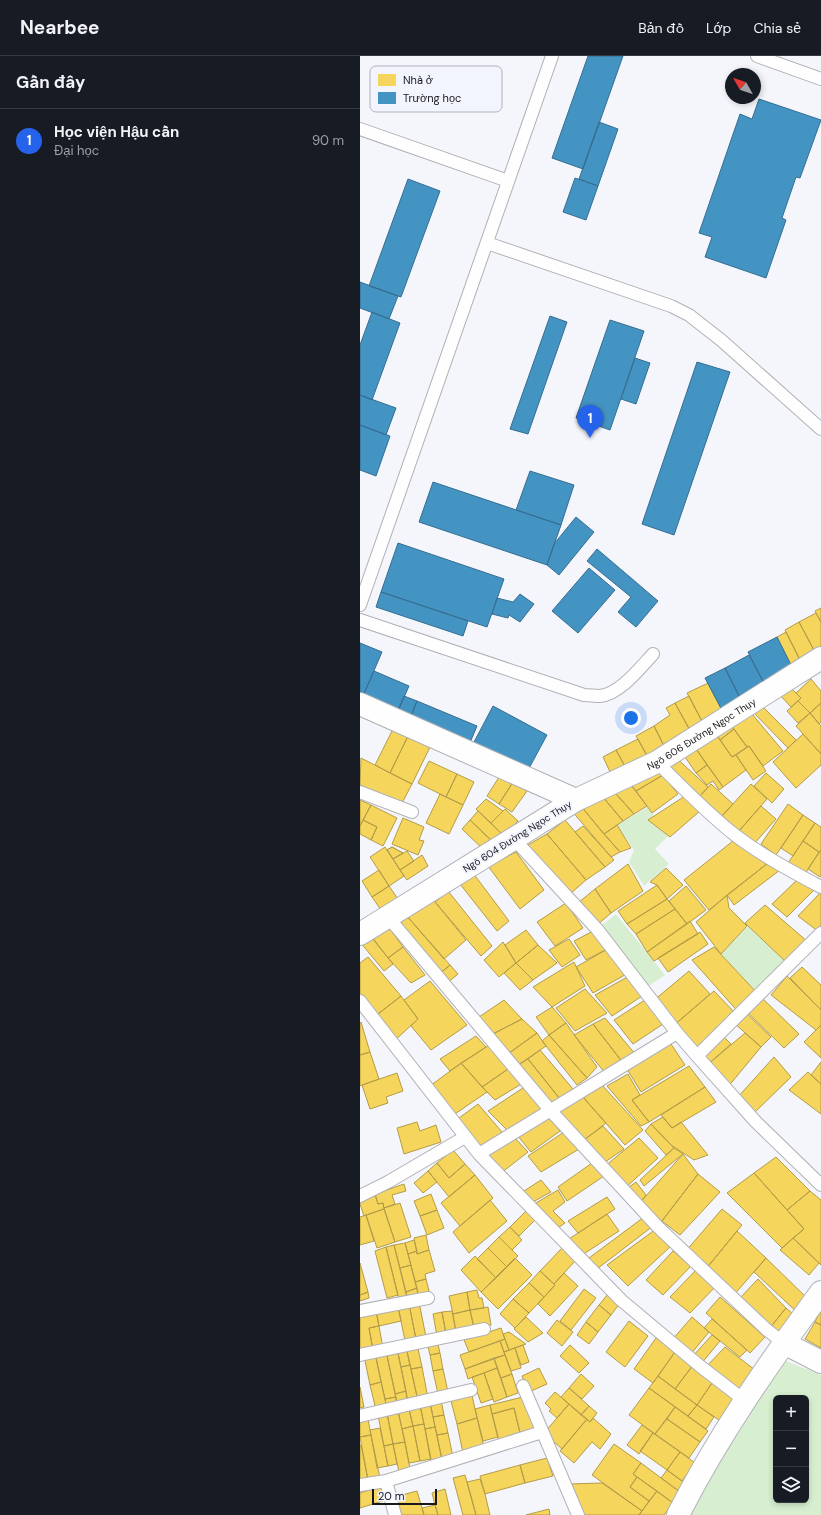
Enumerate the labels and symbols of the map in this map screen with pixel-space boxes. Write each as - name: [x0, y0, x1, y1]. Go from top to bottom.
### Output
- legend: [370, 66, 502, 112]
- north arrow: [725, 68, 761, 104]
- text: Nhà ở: [403, 73, 433, 87]
- text: Trường học: [403, 91, 461, 105]
- pin: 1: [577, 405, 603, 438]
- street label: Ngõ 606 Đường Ngọc Thụy: [645, 695, 759, 773]
- your location: [621, 708, 641, 728]
- street label: Ngõ 604 Đường Ngọc Thụy: [460, 797, 574, 875]
- scale bar: [372, 1487, 437, 1506]

